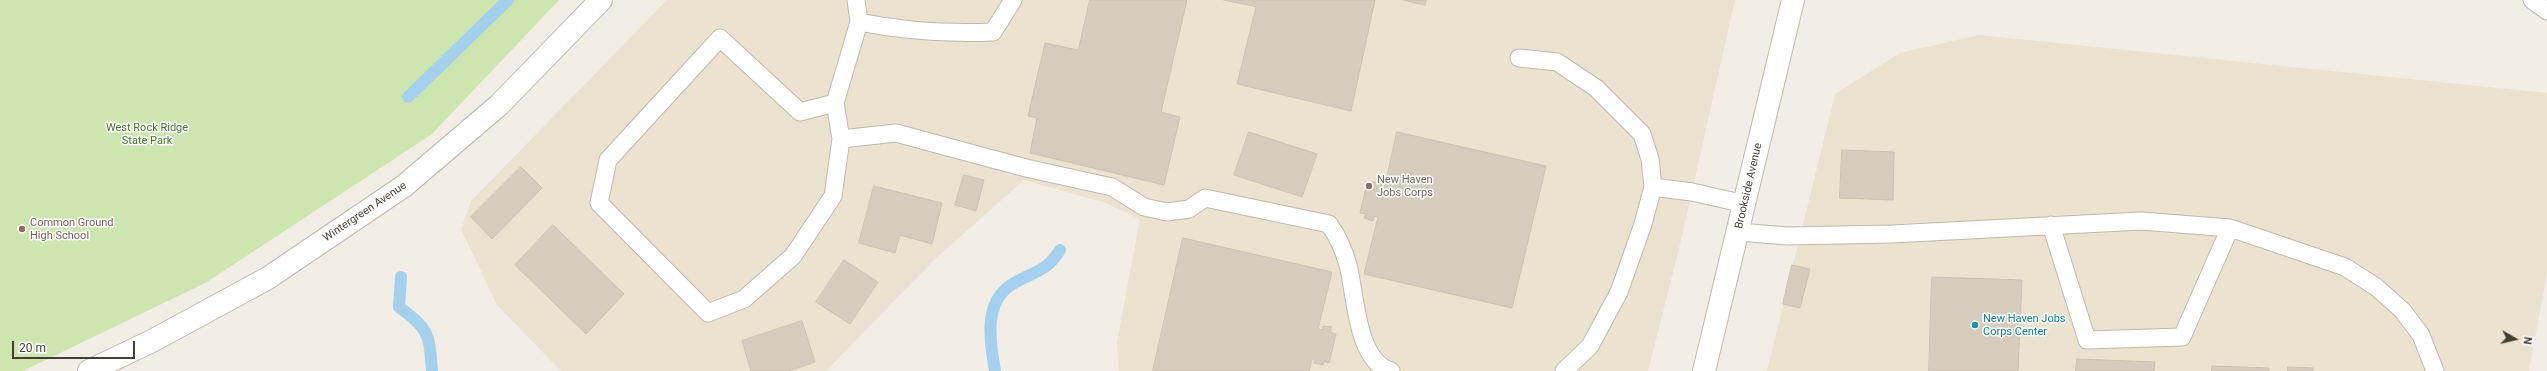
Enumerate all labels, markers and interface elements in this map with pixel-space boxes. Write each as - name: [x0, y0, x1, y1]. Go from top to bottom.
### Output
- park label: West Rock Ridge State Park: [106, 121, 188, 147]
- street label: Brookside Avenue: [1733, 142, 1765, 230]
- place label: New Haven Jobs Corps: [1377, 173, 1433, 199]
- street label: Wintergreen Avenue: [321, 179, 409, 245]
- marker: New Haven Jobs Corps: [1364, 181, 1374, 191]
- place label: Common Ground High School: [30, 216, 114, 242]
- marker: Common Ground High School: [17, 224, 27, 234]
- place label: New Haven Jobs Corps Center: [1983, 312, 2066, 338]
- north arrow: [2495, 319, 2535, 359]
- marker: New Haven Jobs Corps Center: [1970, 320, 1980, 330]
- scale bar: [14, 333, 137, 359]
- text: N: [2520, 336, 2534, 345]
- text: 20 m: [19, 341, 46, 355]

